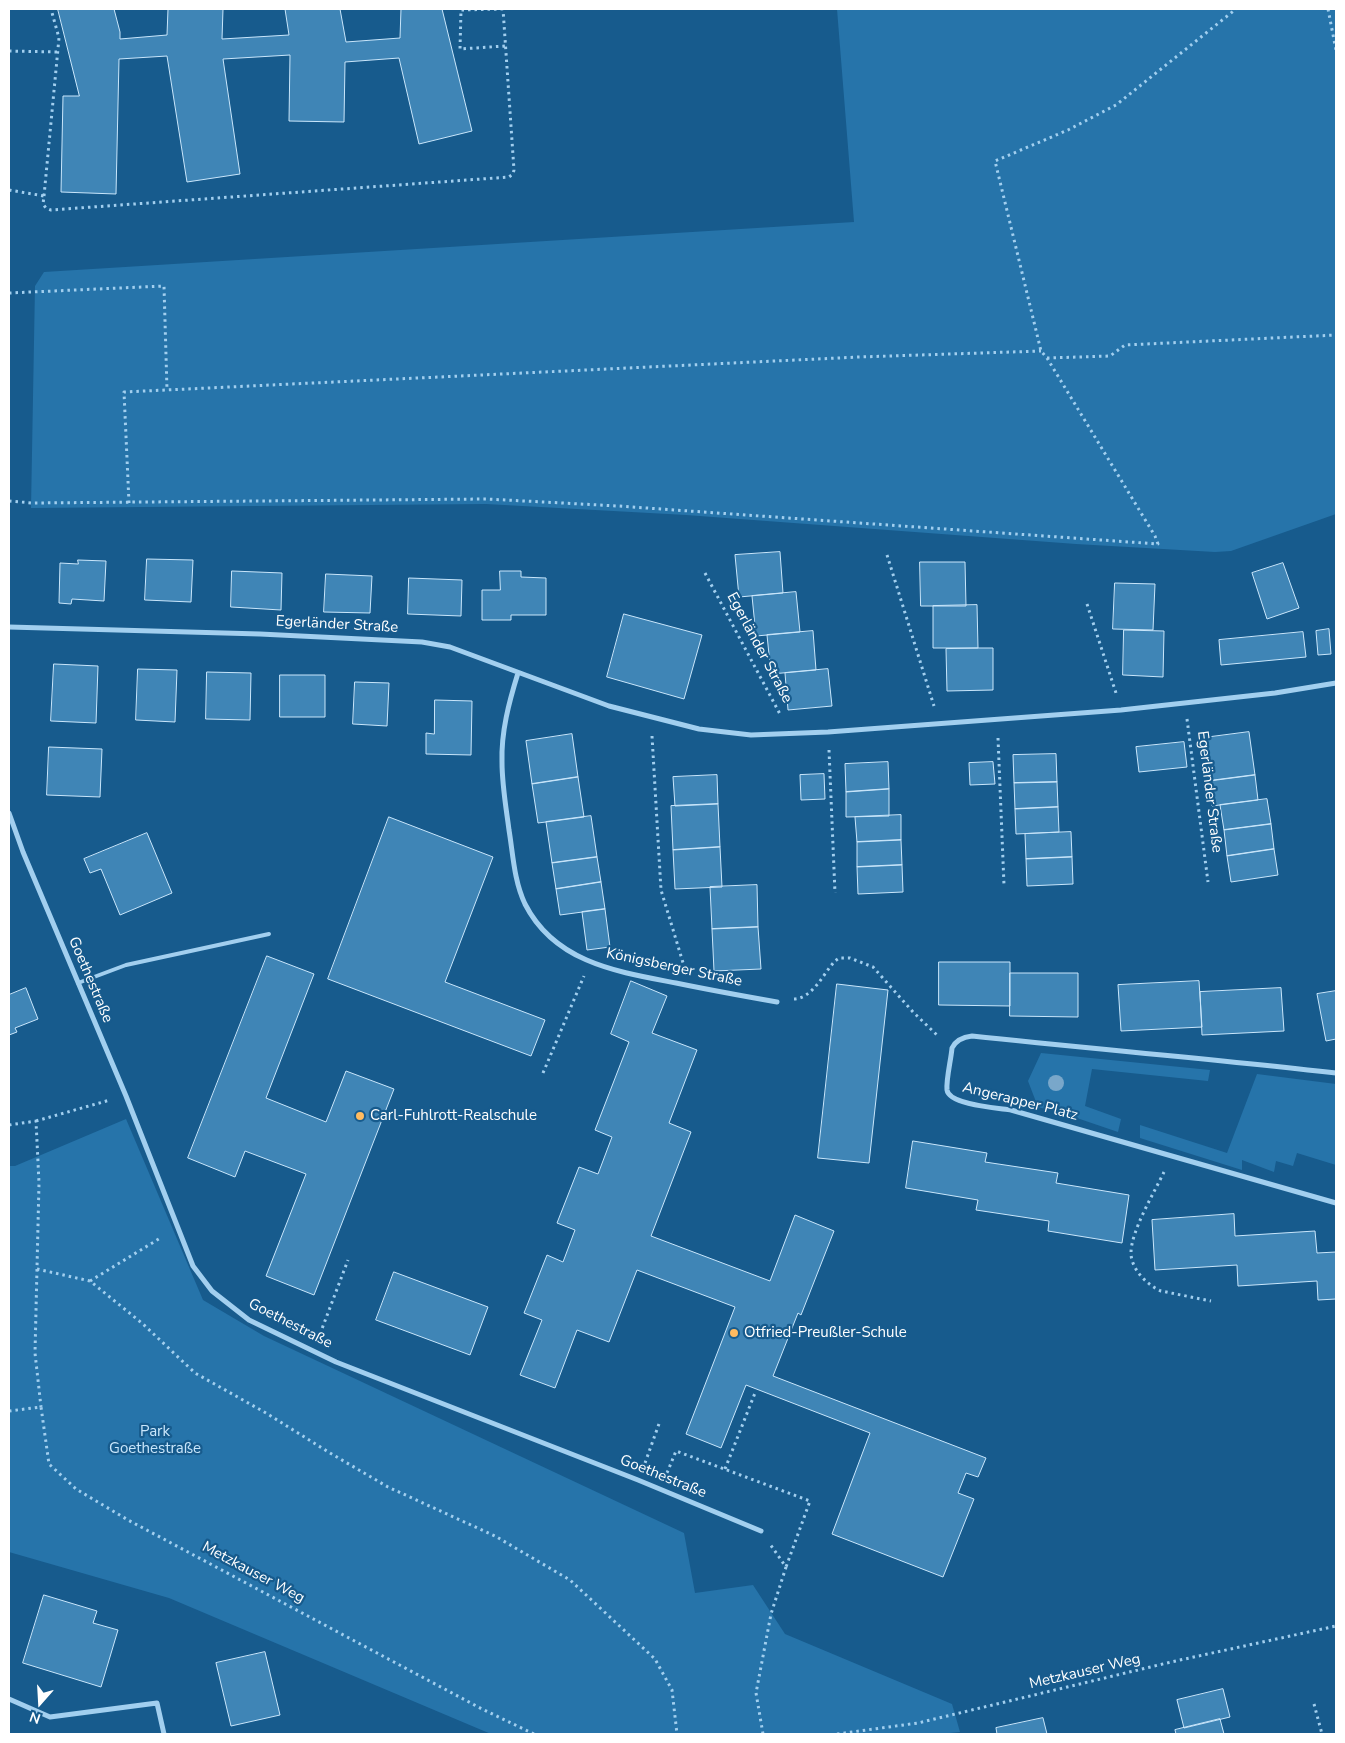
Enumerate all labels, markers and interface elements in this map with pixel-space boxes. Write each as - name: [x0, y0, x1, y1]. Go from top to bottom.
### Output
- street label: Egerländer Straße: [722, 590, 796, 706]
- street label: Egerländer Straße: [275, 613, 399, 637]
- street label: Egerländer Straße: [1193, 730, 1225, 854]
- street label: Goethestraße: [64, 934, 116, 1026]
- street label: Königsberger Straße: [604, 945, 744, 991]
- street label: Angerapper Platz: [960, 1079, 1080, 1125]
- place label: Carl-Fuhlrott-Realschule: [370, 1107, 537, 1125]
- marker: Carl-Fuhlrott-Realschule: [354, 1110, 366, 1122]
- street label: Goethestraße: [245, 1295, 335, 1353]
- place label: Otfried-Preußler-Schule: [744, 1324, 907, 1342]
- marker: Otfried-Preußler-Schule: [728, 1327, 740, 1339]
- park label: Park Goethestraße: [109, 1423, 201, 1458]
- street label: Goethestraße: [617, 1451, 709, 1503]
- street label: Metzkauser Weg: [199, 1538, 307, 1608]
- street label: Metzkauser Weg: [1028, 1650, 1142, 1694]
- north arrow: [15, 1678, 65, 1728]
- text: N: [27, 1707, 43, 1728]

